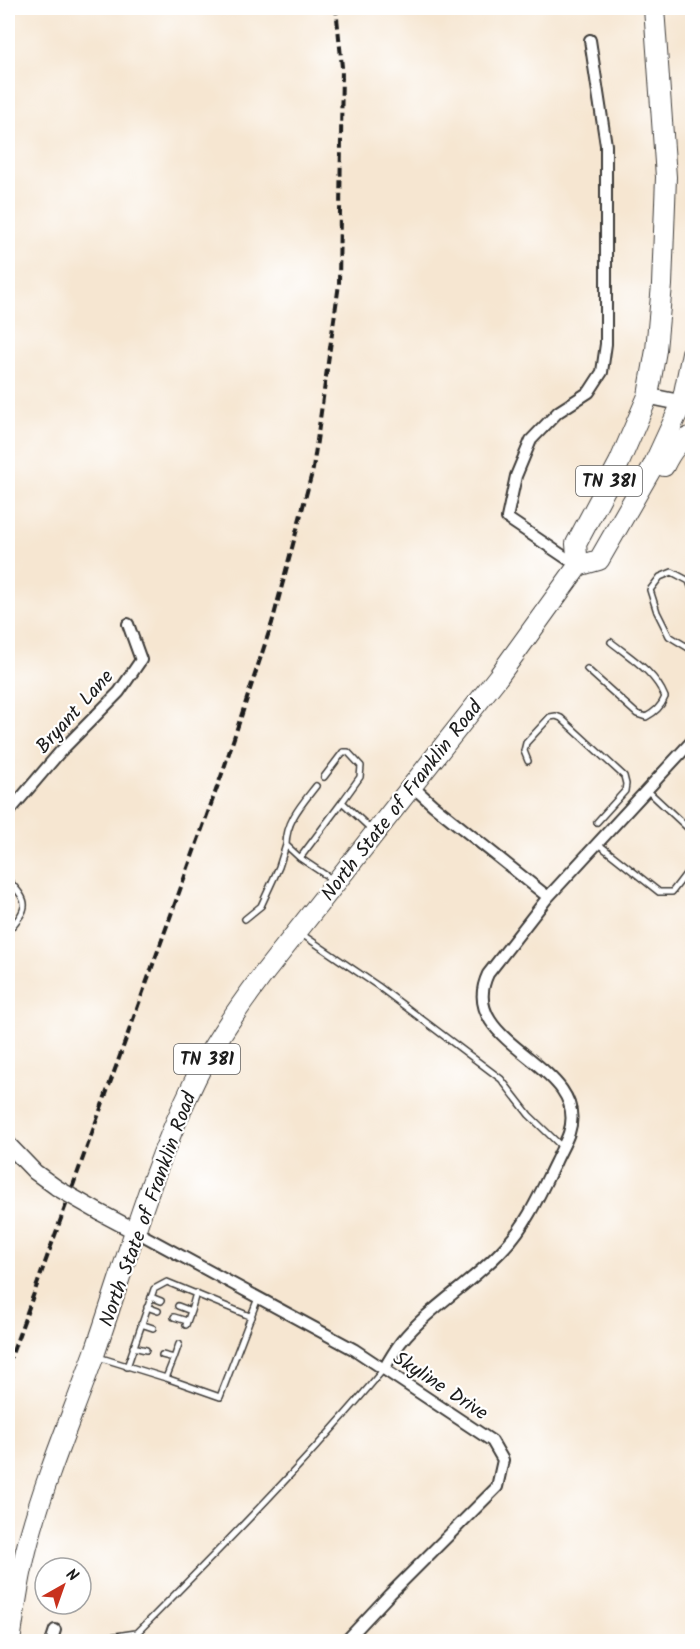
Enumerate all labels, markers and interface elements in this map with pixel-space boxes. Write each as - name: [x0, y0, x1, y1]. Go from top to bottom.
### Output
- road number: TN 381: [576, 466, 642, 496]
- street label: Bryant Lane: [29, 663, 122, 762]
- street label: North State of Franklin Road: [314, 693, 492, 909]
- road number: TN 381: [174, 1044, 240, 1074]
- street label: North State of Franklin Road: [91, 1087, 207, 1332]
- street label: Skyline Drive: [386, 1344, 494, 1430]
- north arrow: [33, 1556, 93, 1616]
- text: N: [60, 1563, 84, 1588]

